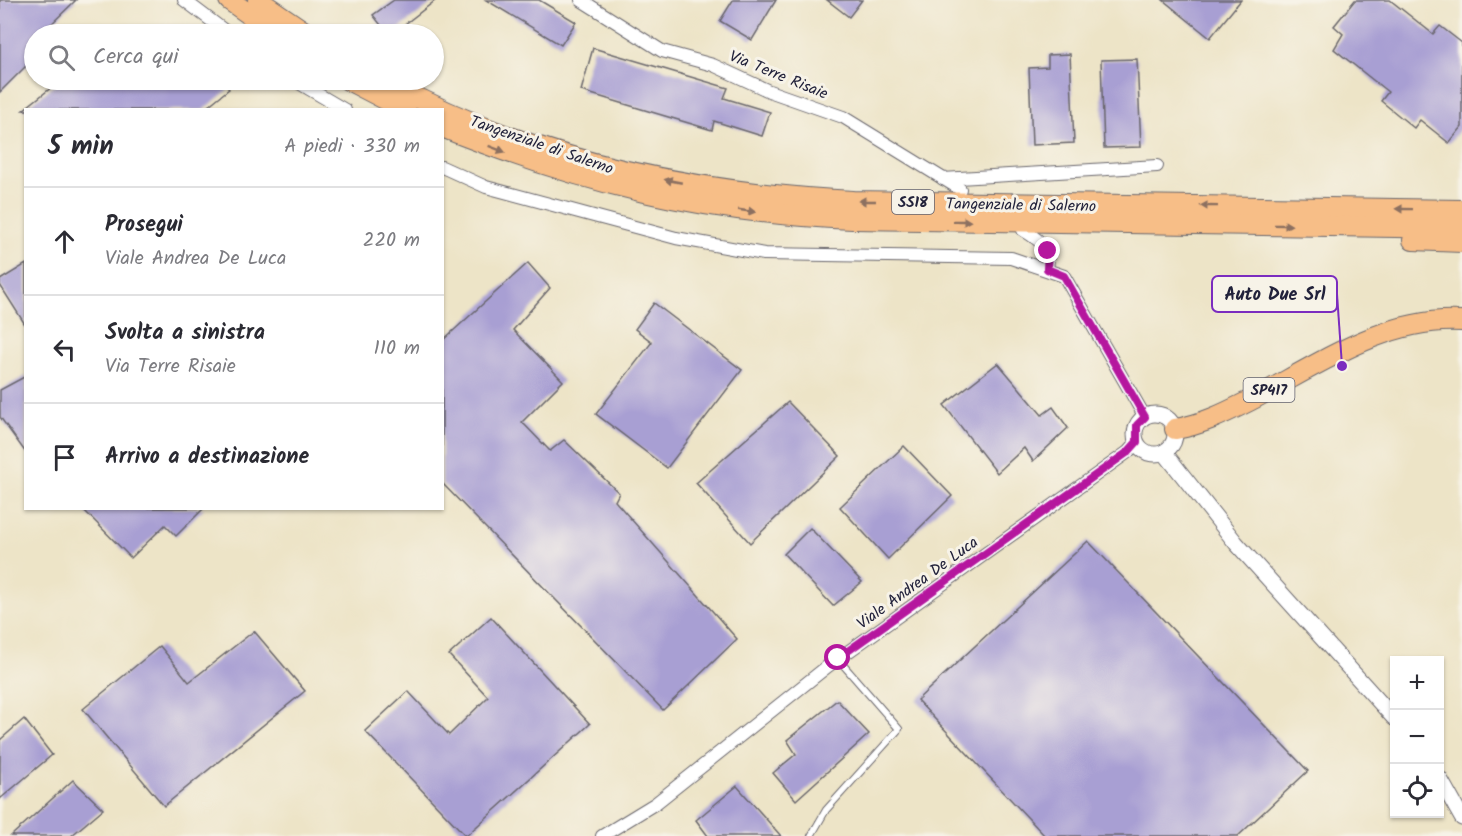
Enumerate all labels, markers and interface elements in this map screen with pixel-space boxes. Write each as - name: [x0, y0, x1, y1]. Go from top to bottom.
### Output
- search box: [24, 24, 444, 90]
- text: Cerca qui: [93, 40, 179, 75]
- icon: search: [45, 41, 78, 74]
- street label: Via Terre Risaie: [725, 44, 832, 107]
- street label: Tangenziale di Salerno: [466, 109, 617, 182]
- text: 5 min: [48, 126, 114, 168]
- text: A piedi · 330 m: [284, 131, 420, 163]
- one-way arrow: [488, 145, 506, 154]
- one-way arrow: [663, 176, 682, 185]
- road number: SS18: [892, 190, 934, 214]
- street label: Tangenziale di Salerno: [946, 192, 1096, 219]
- one-way arrow: [857, 196, 876, 206]
- one-way arrow: [1199, 201, 1218, 211]
- one-way arrow: [1394, 204, 1413, 214]
- one-way arrow: [737, 206, 756, 215]
- text: Prosegui: [105, 208, 183, 243]
- one-way arrow: [953, 216, 972, 225]
- one-way arrow: [1274, 220, 1293, 230]
- icon: ahead: [48, 225, 81, 258]
- text: 220 m: [363, 225, 420, 257]
- route end: [1034, 237, 1060, 263]
- text: Viale Andrea De Luca: [105, 243, 286, 275]
- callout: Auto Due Srl: [1212, 276, 1337, 312]
- text: Auto Due Srl: [1224, 281, 1326, 310]
- text: Svolta a sinistra: [105, 316, 265, 351]
- icon: left: [48, 333, 81, 366]
- text: 110 m: [374, 333, 420, 365]
- text: Via Terre Risaie: [105, 351, 236, 383]
- road number: SP417: [1244, 378, 1294, 402]
- text: Arrivo a destinazione: [105, 440, 309, 475]
- icon: arrive: [48, 441, 81, 474]
- street label: Viale Andrea De Luca: [852, 530, 984, 636]
- route start: [824, 644, 850, 670]
- map controls: [1390, 656, 1444, 818]
- button: +: [1390, 656, 1444, 710]
- button: −: [1390, 710, 1444, 764]
- button: locate: [1390, 764, 1444, 818]

